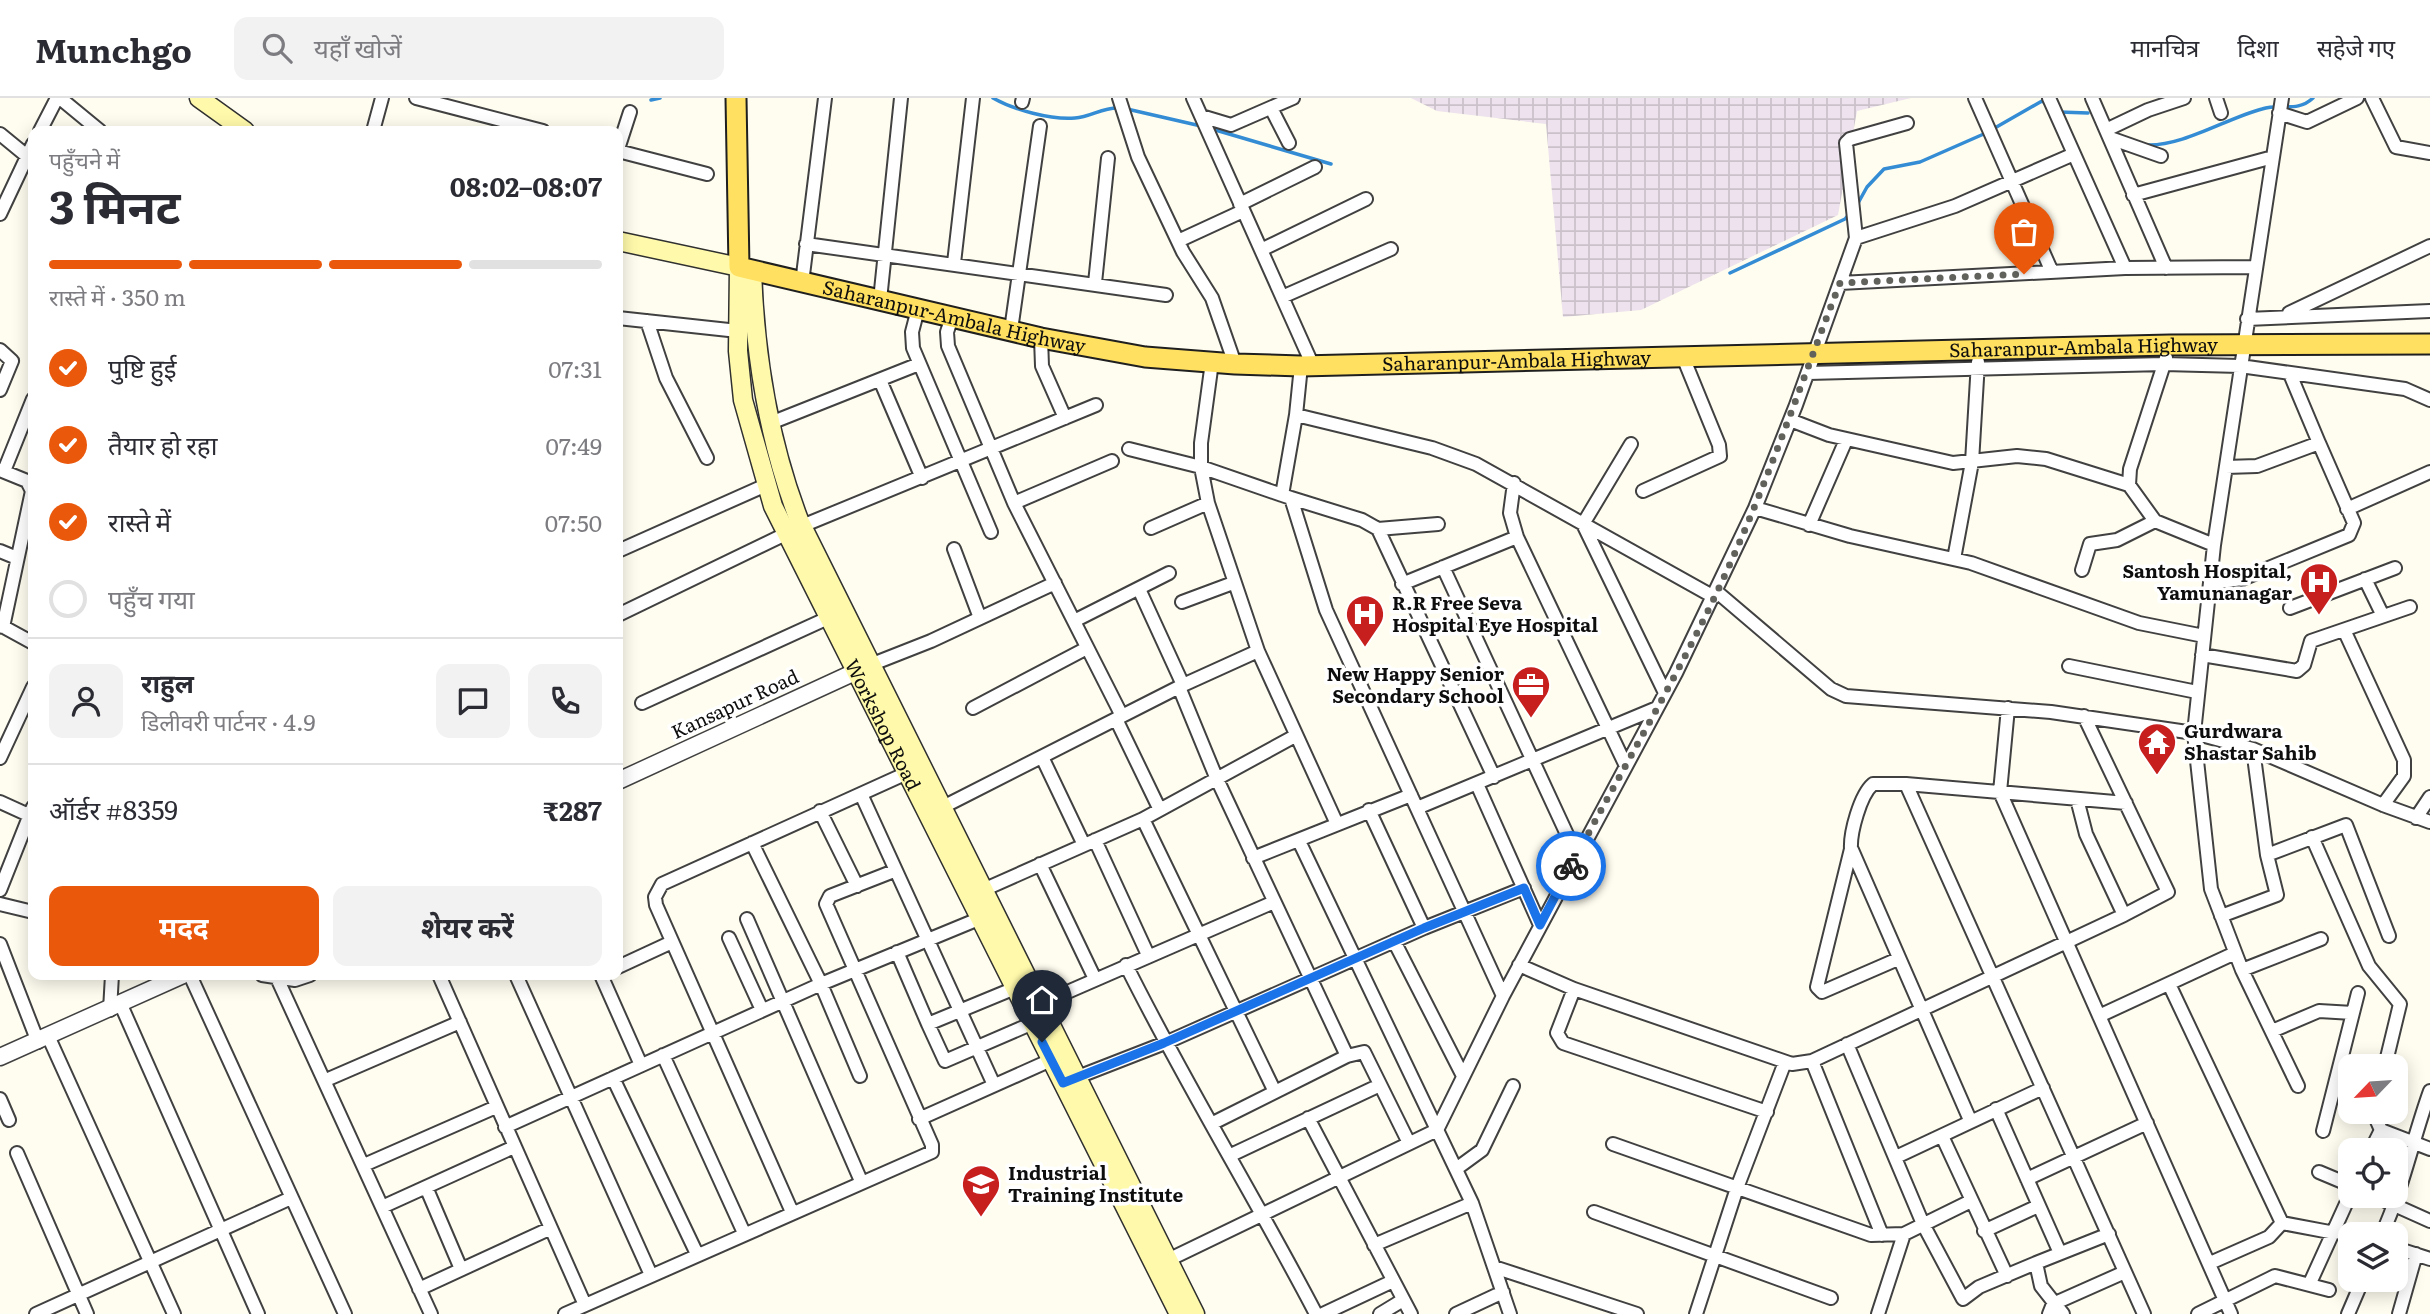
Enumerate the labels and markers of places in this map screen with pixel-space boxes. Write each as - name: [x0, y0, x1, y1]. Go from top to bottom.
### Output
- pin: [1994, 202, 2054, 274]
- place label: Santosh Hospital, Yamunanagar: [2122, 556, 2293, 606]
- hospital icon: Santosh Hospital, Yamunanagar: [2298, 561, 2340, 616]
- place label: R.R Free Seva Hospital Eye Hospital: [1392, 588, 1598, 638]
- hospital icon: R.R Free Seva Hospital Eye Hospital: [1344, 593, 1386, 648]
- place label: New Happy Senior Secondary School: [1326, 659, 1505, 709]
- office icon: New Happy Senior Secondary School: [1510, 664, 1552, 719]
- place label: Gurdwara Shastar Sahib: [2184, 716, 2317, 766]
- temple icon: Gurdwara Shastar Sahib: [2136, 721, 2178, 776]
- pin: [1012, 970, 1072, 1042]
- place label: Industrial Training Institute: [1008, 1158, 1184, 1208]
- school or university icon: Industrial Training Institute: [960, 1163, 1002, 1218]

